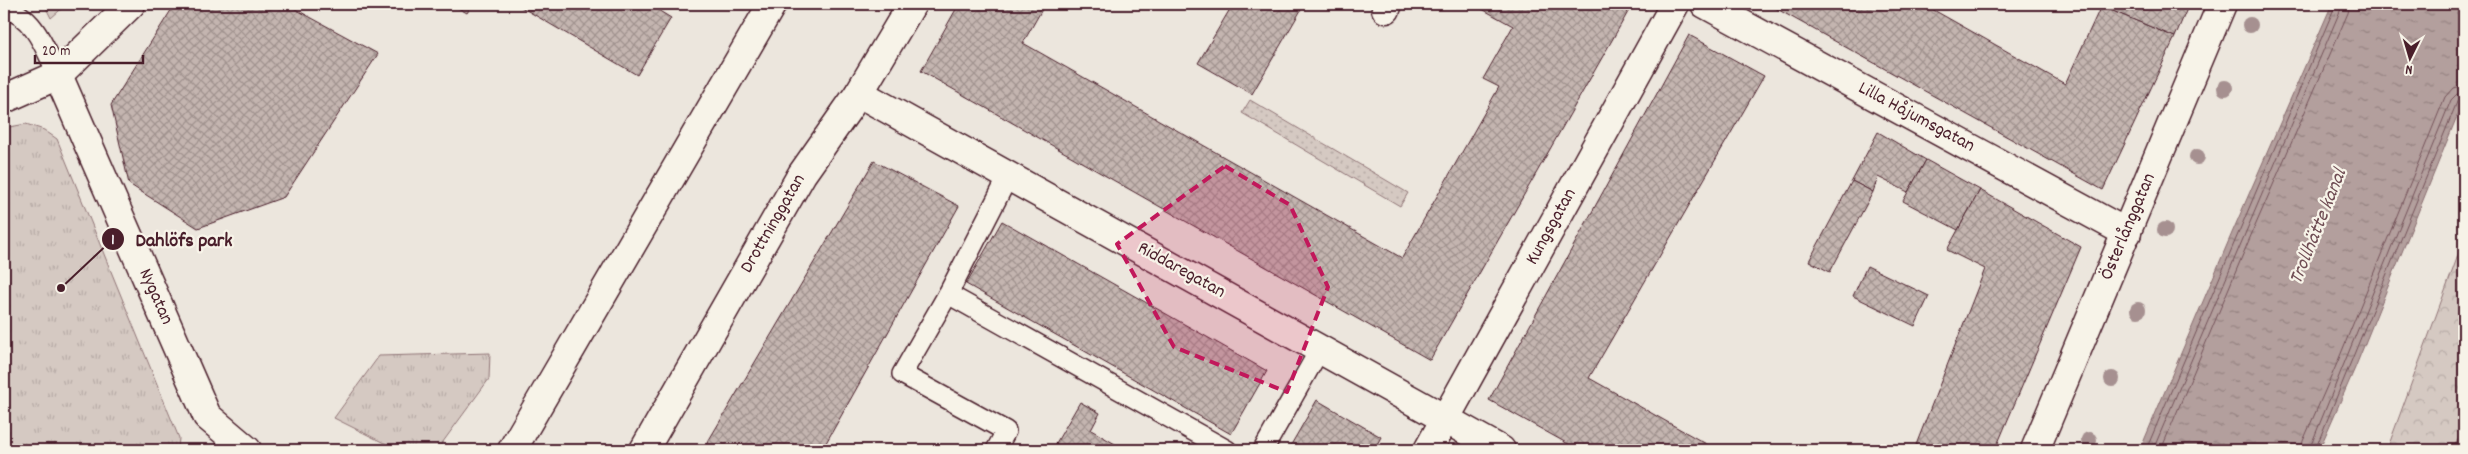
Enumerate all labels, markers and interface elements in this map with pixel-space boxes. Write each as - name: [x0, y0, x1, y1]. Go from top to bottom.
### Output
- scale bar: [35, 32, 142, 64]
- north arrow: [2386, 32, 2436, 82]
- text: 20 m: [42, 41, 70, 63]
- text: N: [2405, 59, 2413, 79]
- street label: Lilla Håjumsgatan: [1853, 76, 1979, 160]
- water label: Trollhätte kanal: [2283, 163, 2356, 289]
- street label: Drottninggatan: [735, 169, 813, 279]
- street label: Österlånggatan: [2094, 169, 2164, 285]
- street label: Kungsgatan: [1520, 184, 1584, 270]
- callout: Dahlöfs park: [101, 221, 242, 256]
- text: Dahlöfs park: [136, 228, 232, 256]
- text: 1: [111, 230, 115, 252]
- street label: Riddaregatan: [1132, 236, 1230, 306]
- street label: Nygatan: [131, 265, 179, 329]

